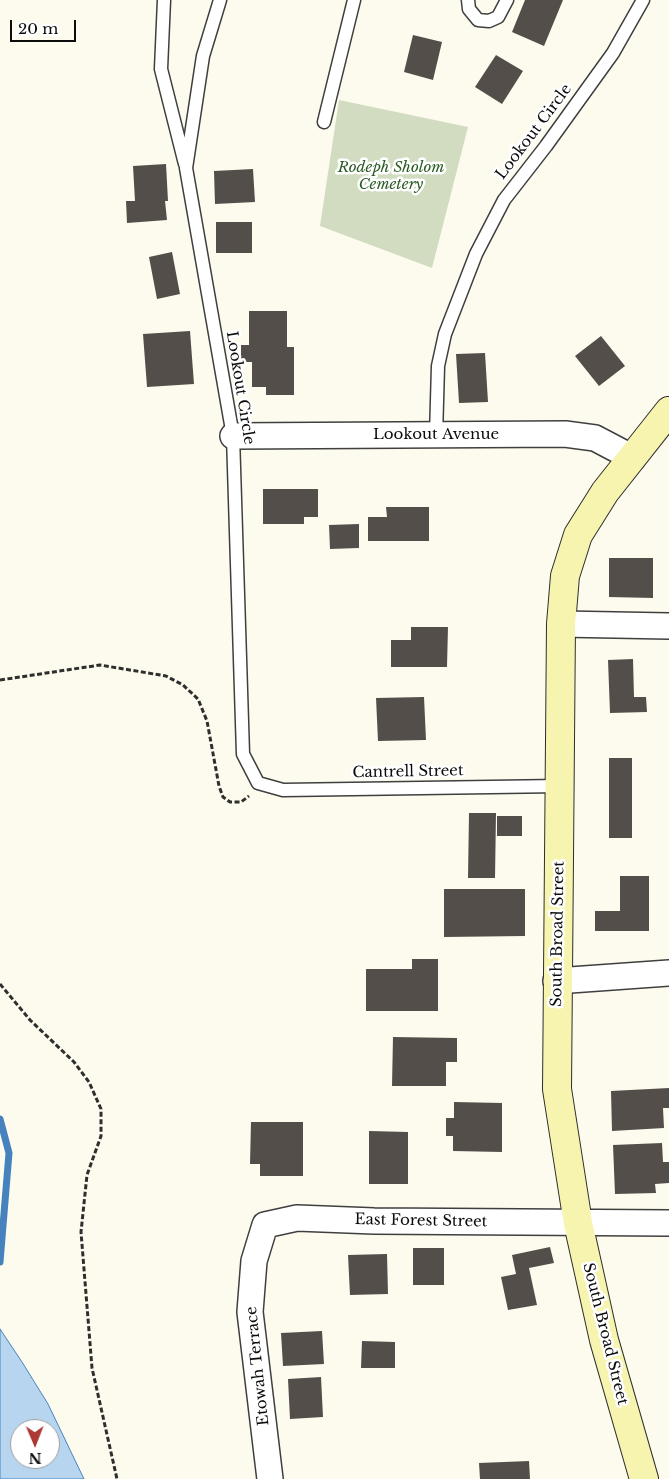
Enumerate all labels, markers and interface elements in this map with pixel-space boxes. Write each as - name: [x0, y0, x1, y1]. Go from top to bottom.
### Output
- scale bar: [12, 10, 79, 42]
- text: 20 m: [18, 19, 58, 38]
- street label: Lookout Circle: [492, 81, 576, 183]
- park label: Rodeph Sholom Cemetery: [338, 159, 444, 194]
- street label: Lookout Circle: [222, 330, 258, 446]
- street label: Lookout Avenue: [373, 426, 499, 444]
- street label: Cantrell Street: [352, 762, 464, 782]
- street label: South Broad Street: [548, 861, 568, 1007]
- street label: East Forest Street: [354, 1211, 488, 1231]
- street label: South Broad Street: [579, 1261, 631, 1407]
- street label: Etowah Terrace: [243, 1305, 273, 1427]
- north arrow: [10, 1419, 60, 1469]
- text: N: [29, 1449, 42, 1467]

